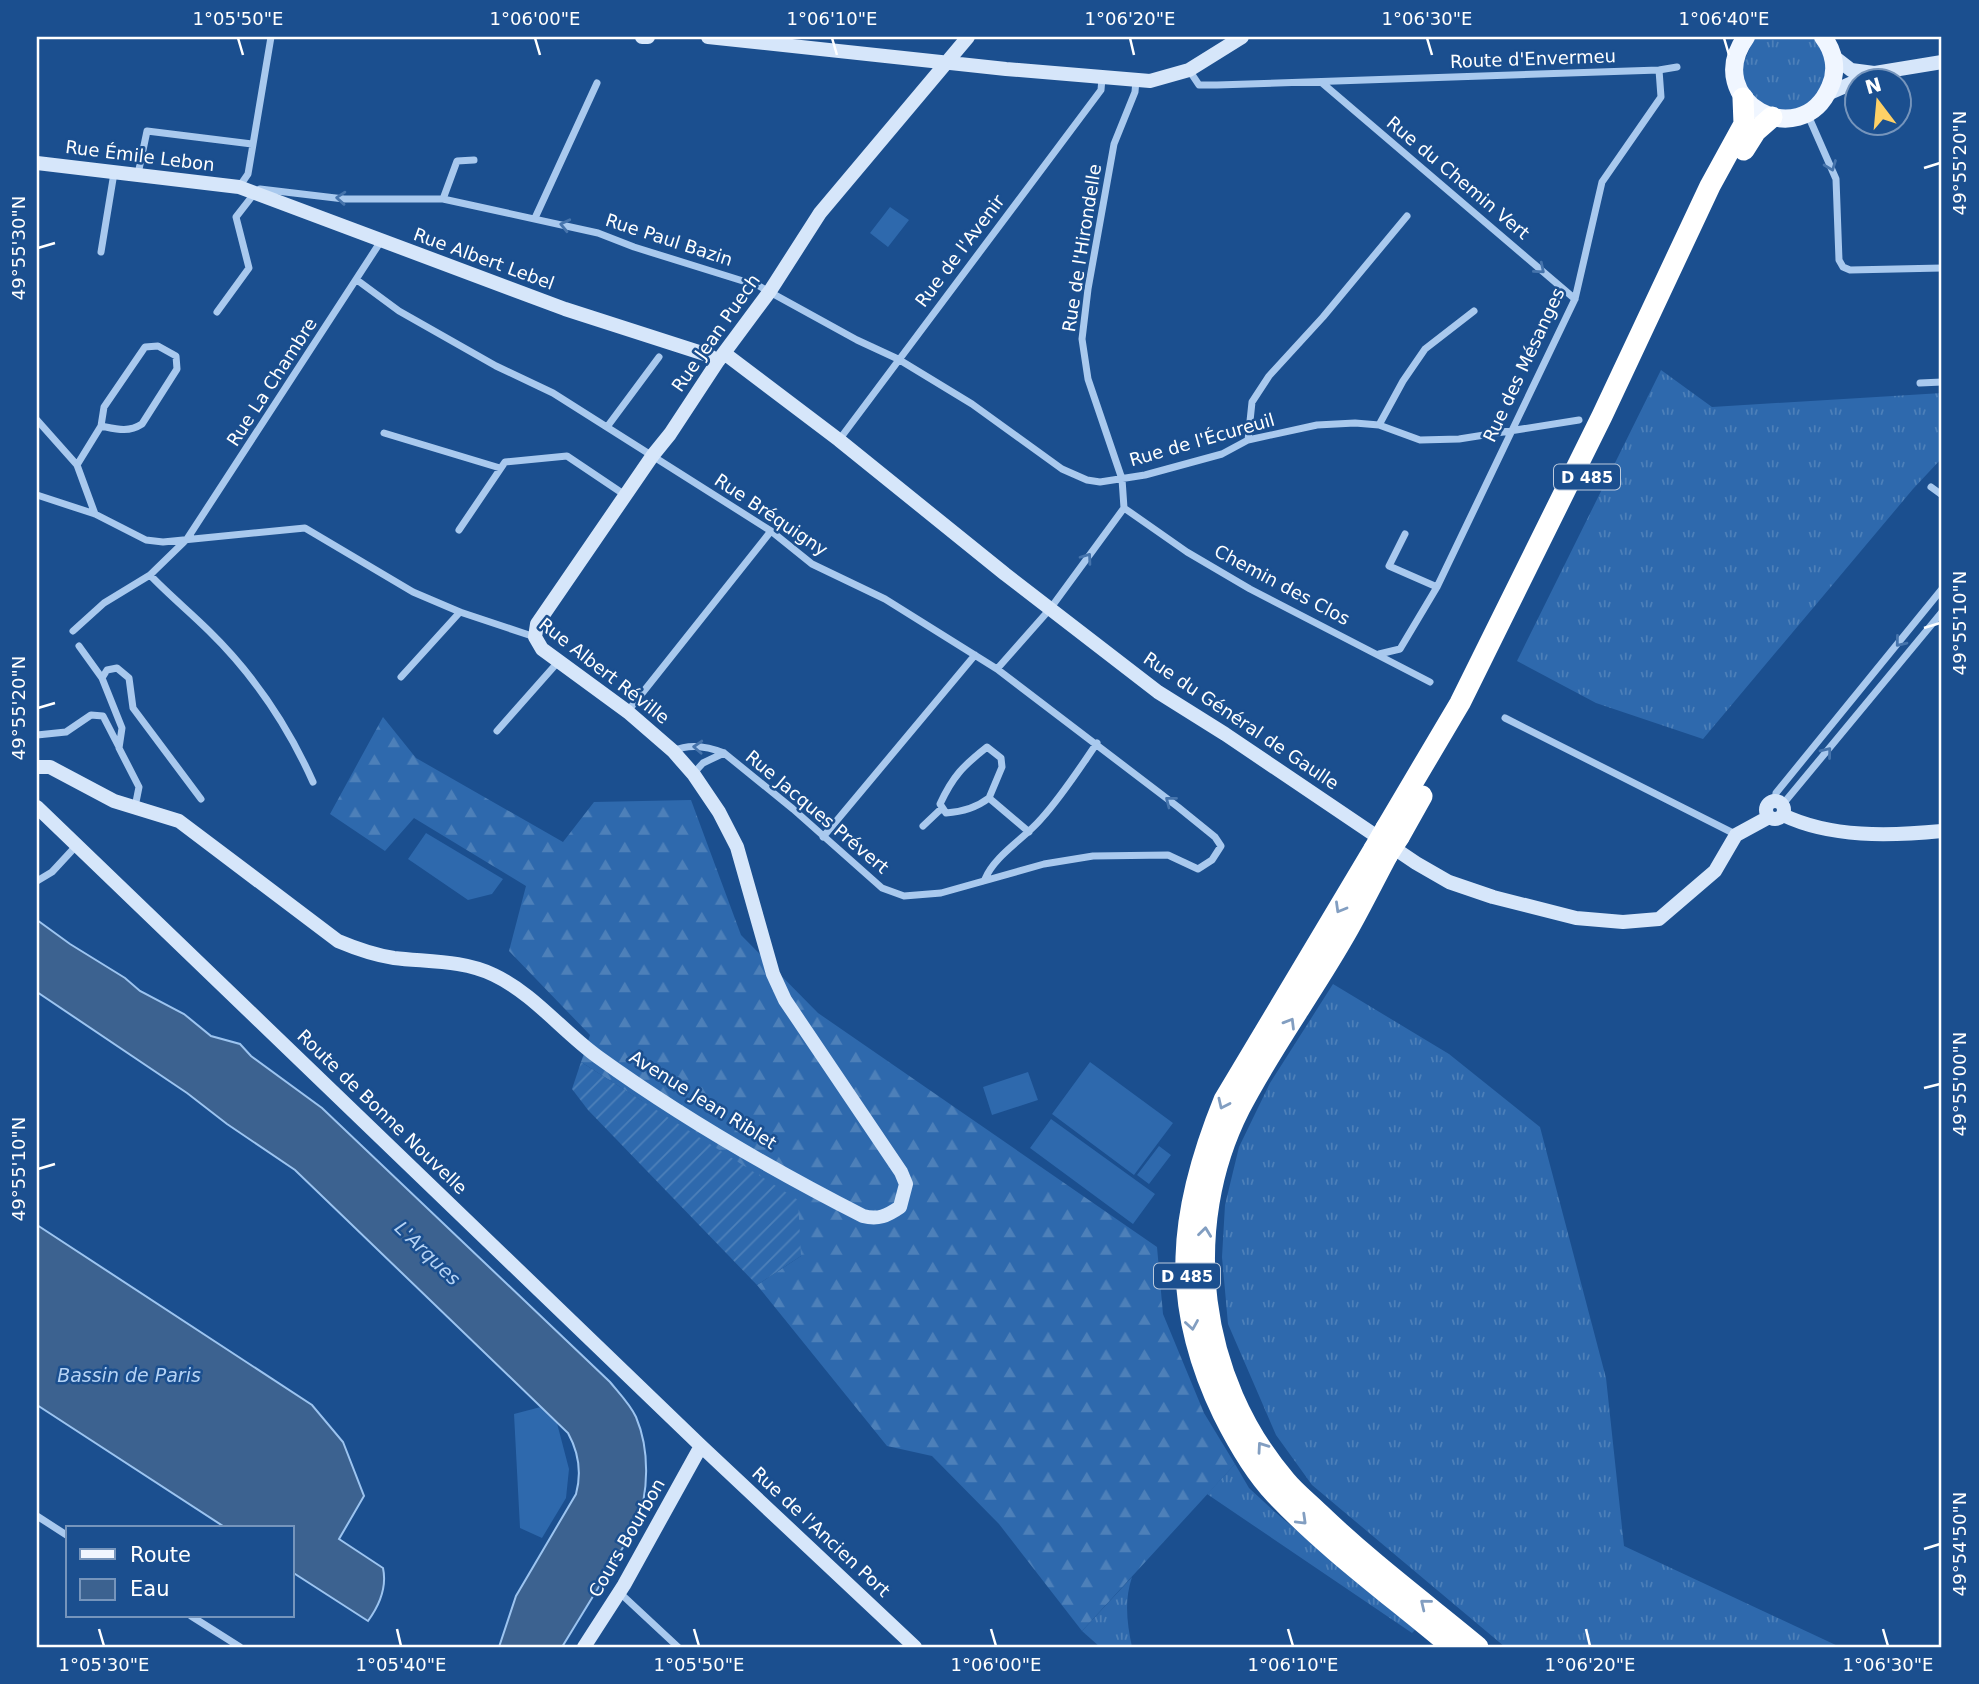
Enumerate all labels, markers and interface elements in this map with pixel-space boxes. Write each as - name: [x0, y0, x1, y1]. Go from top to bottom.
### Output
- text: 1°05'50"E: [193, 8, 283, 29]
- text: 1°06'00"E: [490, 8, 580, 29]
- text: 1°06'10"E: [787, 8, 877, 29]
- text: 1°06'20"E: [1085, 8, 1175, 29]
- text: 1°06'30"E: [1382, 8, 1472, 29]
- text: 1°06'40"E: [1679, 8, 1769, 29]
- street label: Route d'Envermeu: [1450, 45, 1616, 72]
- north arrow: [1842, 66, 1912, 136]
- text: N: [1863, 73, 1884, 98]
- text: 49°55'20"N: [1949, 111, 1970, 215]
- street label: Rue du Chemin Vert: [1383, 112, 1534, 243]
- street label: Rue Émile Lebon: [64, 136, 216, 175]
- one-way arrow: [1822, 159, 1836, 171]
- street label: Rue de l'Hirondelle: [1058, 163, 1105, 333]
- street label: Rue de l'Avenir: [911, 190, 1009, 311]
- one-way arrow: [335, 191, 346, 206]
- text: 49°55'30"N: [8, 196, 29, 300]
- street label: Rue Paul Bazin: [603, 209, 735, 270]
- one-way arrow: [559, 219, 571, 233]
- street label: Rue Albert Lebel: [411, 223, 557, 294]
- one-way arrow: [1532, 261, 1545, 273]
- street label: Rue Jean Puech: [667, 270, 764, 396]
- street label: Rue des Mésanges: [1479, 284, 1569, 445]
- street label: Rue La Chambre: [222, 314, 321, 450]
- street label: Rue de l'Écureuil: [1127, 409, 1277, 470]
- road number: D 485: [1554, 464, 1620, 490]
- street label: Rue Bréquigny: [711, 469, 832, 560]
- street label: Chemin des Clos: [1211, 540, 1354, 629]
- one-way arrow: [1079, 554, 1091, 566]
- text: 49°55'10"N: [1949, 571, 1970, 675]
- street label: Rue Albert Réville: [535, 613, 674, 728]
- one-way arrow: [1895, 635, 1908, 647]
- street label: Rue du Général de Gaulle: [1140, 647, 1343, 794]
- text: 49°55'20"N: [8, 656, 29, 760]
- one-way arrow: [693, 739, 704, 754]
- street label: Rue Jacques Prévert: [742, 746, 893, 877]
- one-way arrow: [1818, 748, 1831, 760]
- one-way arrow: [1166, 796, 1178, 809]
- one-way arrow: [1335, 901, 1348, 914]
- one-way arrow: [1281, 1018, 1294, 1031]
- street label: Route de Bonne Nouvelle: [293, 1025, 472, 1198]
- text: 49°55'00"N: [1949, 1032, 1970, 1136]
- street label: Avenue Jean Riblet: [626, 1046, 781, 1153]
- one-way arrow: [1217, 1096, 1231, 1109]
- text: 49°55'10"N: [8, 1117, 29, 1221]
- water label: L'Arques: [391, 1216, 465, 1290]
- one-way arrow: [1197, 1226, 1212, 1238]
- road number: D 485: [1154, 1264, 1220, 1288]
- one-way arrow: [1184, 1319, 1199, 1331]
- water label: Bassin de Paris: [57, 1364, 201, 1386]
- one-way arrow: [1258, 1442, 1270, 1455]
- street label: Rue de l'Ancien Port: [748, 1462, 895, 1601]
- street label: Cours Bourbon: [584, 1475, 669, 1601]
- text: 49°54'50"N: [1949, 1492, 1970, 1596]
- one-way arrow: [1294, 1511, 1307, 1524]
- legend: [66, 1526, 294, 1618]
- text: Route: [130, 1543, 191, 1567]
- text: Eau: [130, 1577, 169, 1601]
- one-way arrow: [1421, 1599, 1433, 1612]
- text: 1°05'30"E: [59, 1654, 149, 1675]
- text: 1°05'40"E: [356, 1654, 446, 1675]
- text: 1°05'50"E: [654, 1654, 744, 1675]
- text: 1°06'00"E: [951, 1654, 1041, 1675]
- text: 1°06'10"E: [1248, 1654, 1338, 1675]
- text: 1°06'20"E: [1545, 1654, 1635, 1675]
- text: 1°06'30"E: [1843, 1654, 1933, 1675]

